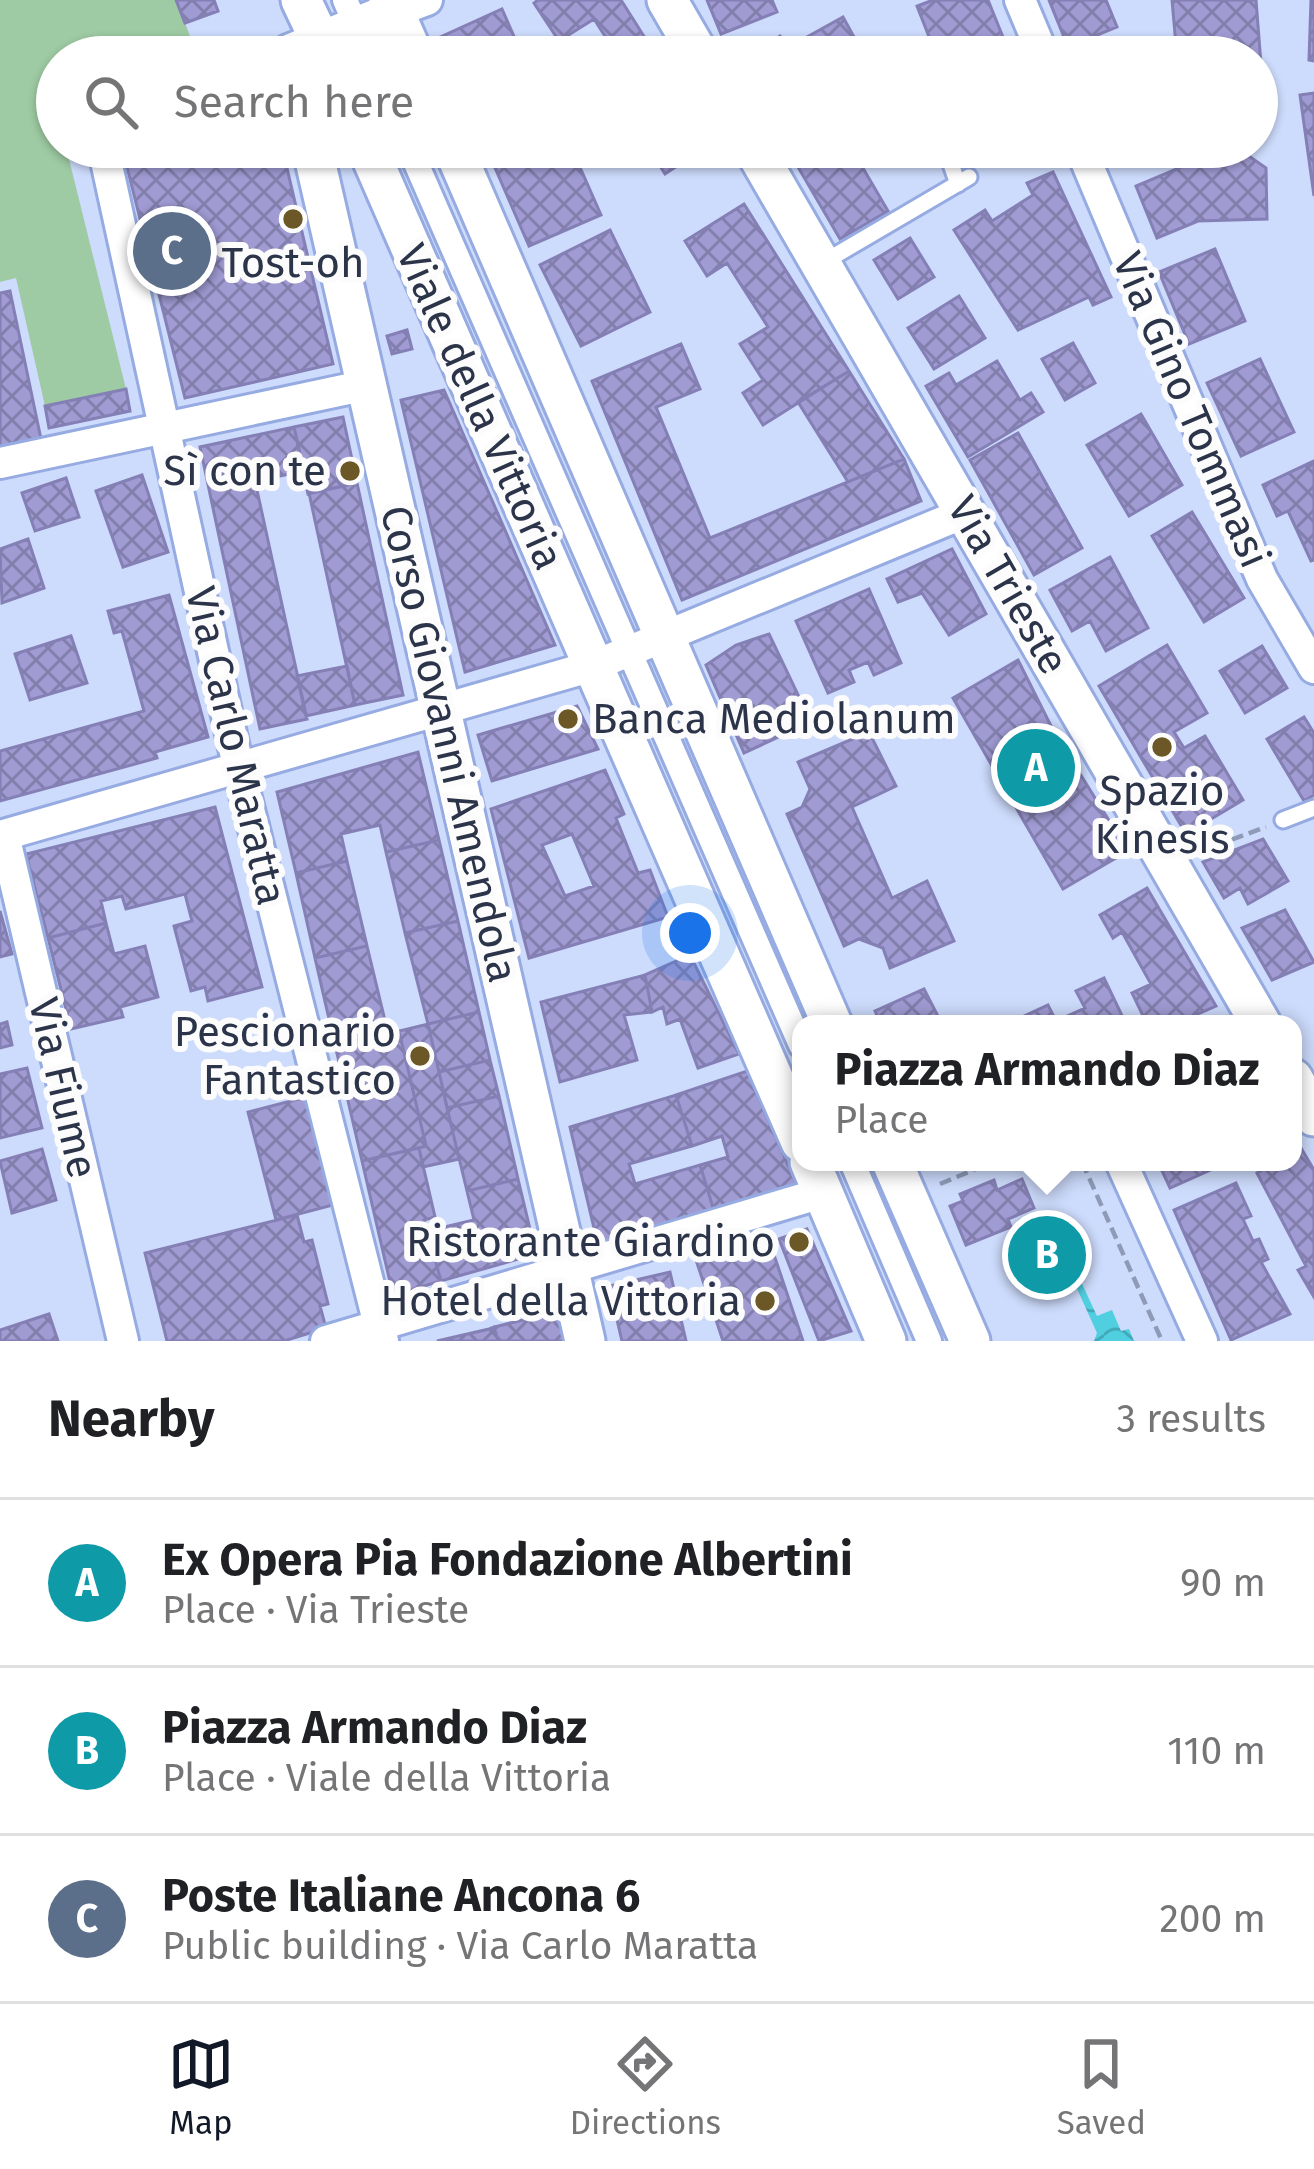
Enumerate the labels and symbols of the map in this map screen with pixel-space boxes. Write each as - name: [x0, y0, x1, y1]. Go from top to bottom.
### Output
- pin: C: [133, 206, 211, 296]
- marker: Tost-oh: [280, 206, 306, 232]
- street label: Viale della Vittoria: [386, 237, 574, 577]
- place label: Tost-oh: [221, 238, 365, 288]
- street label: Via Gino Tommasi: [1102, 245, 1280, 575]
- place label: Sì con te: [163, 446, 326, 496]
- marker: Sì con te: [337, 458, 363, 484]
- street label: Via Trieste: [937, 487, 1079, 683]
- street label: Corso Giovanni Amendola: [370, 501, 528, 987]
- street label: Via Carlo Maratta: [175, 582, 297, 910]
- place label: Banca Mediolanum: [592, 694, 956, 744]
- marker: Banca Mediolanum: [555, 706, 581, 732]
- pin: A: [997, 723, 1075, 813]
- marker: Spazio Kinesis: [1149, 734, 1175, 760]
- place label: Spazio Kinesis: [1094, 766, 1230, 864]
- your location: [660, 903, 720, 963]
- street label: Via Fiume: [18, 993, 108, 1183]
- place label: Pescionario Fantastico: [174, 1007, 396, 1105]
- marker: Pescionario Fantastico: [407, 1043, 433, 1069]
- pin: B: [1008, 1210, 1086, 1300]
- place label: Ristorante Giardino: [406, 1217, 775, 1267]
- marker: Ristorante Giardino: [786, 1229, 812, 1255]
- place label: Hotel della Vittoria: [380, 1276, 741, 1326]
- marker: Hotel della Vittoria: [752, 1288, 778, 1314]

